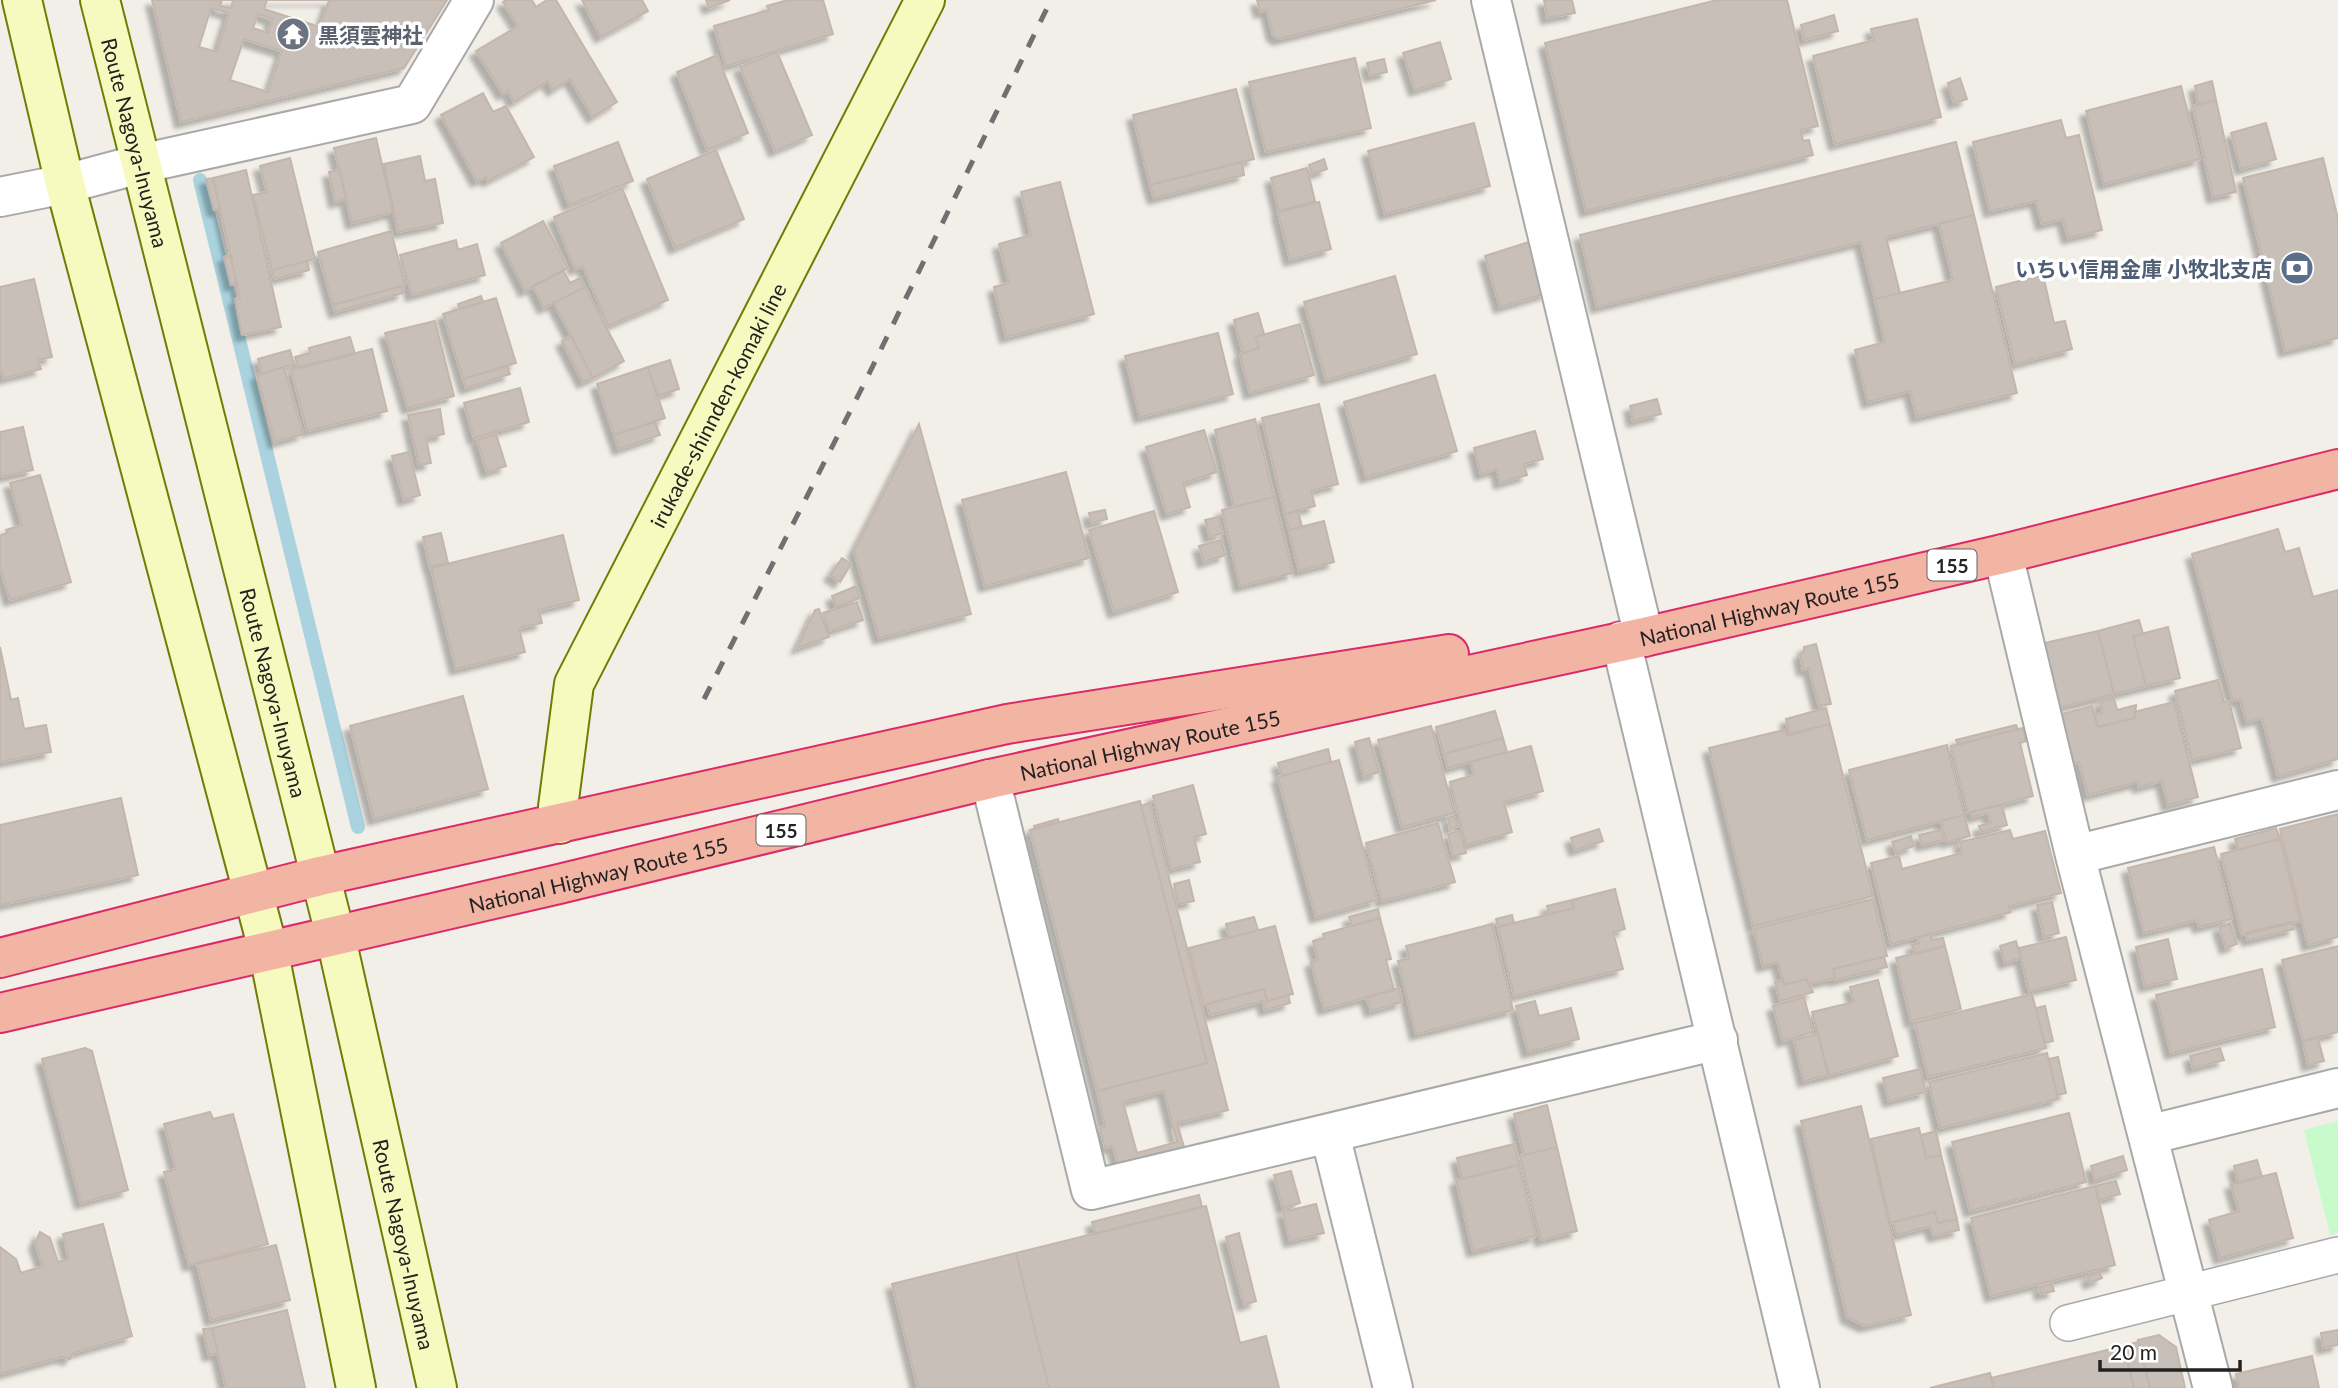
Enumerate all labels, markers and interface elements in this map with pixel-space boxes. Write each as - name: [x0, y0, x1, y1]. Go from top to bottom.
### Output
- temple icon: 黒須雲神社: [274, 15, 312, 53]
- place label: 黒須雲神社: [318, 22, 423, 47]
- street label: Route Nagoya-Inuyama: [97, 35, 174, 250]
- bank icon: いちい信用金庫 小牧北支店: [2278, 249, 2316, 287]
- place label: いちい信用金庫 小牧北支店: [2015, 256, 2272, 281]
- street label: irukade-shinnden-komaki line: [644, 278, 790, 531]
- road number: 155: [1927, 550, 1976, 580]
- street label: National Highway Route 155: [1637, 566, 1901, 650]
- street label: Route Nagoya-Inuyama: [236, 585, 313, 800]
- street label: National Highway Route 155: [1017, 704, 1283, 785]
- road number: 155: [756, 814, 806, 846]
- street label: National Highway Route 155: [466, 831, 730, 917]
- street label: Route Nagoya-Inuyama: [369, 1136, 440, 1352]
- scale bar: [2100, 1328, 2240, 1372]
- text: 20 m: [2110, 1339, 2157, 1364]

